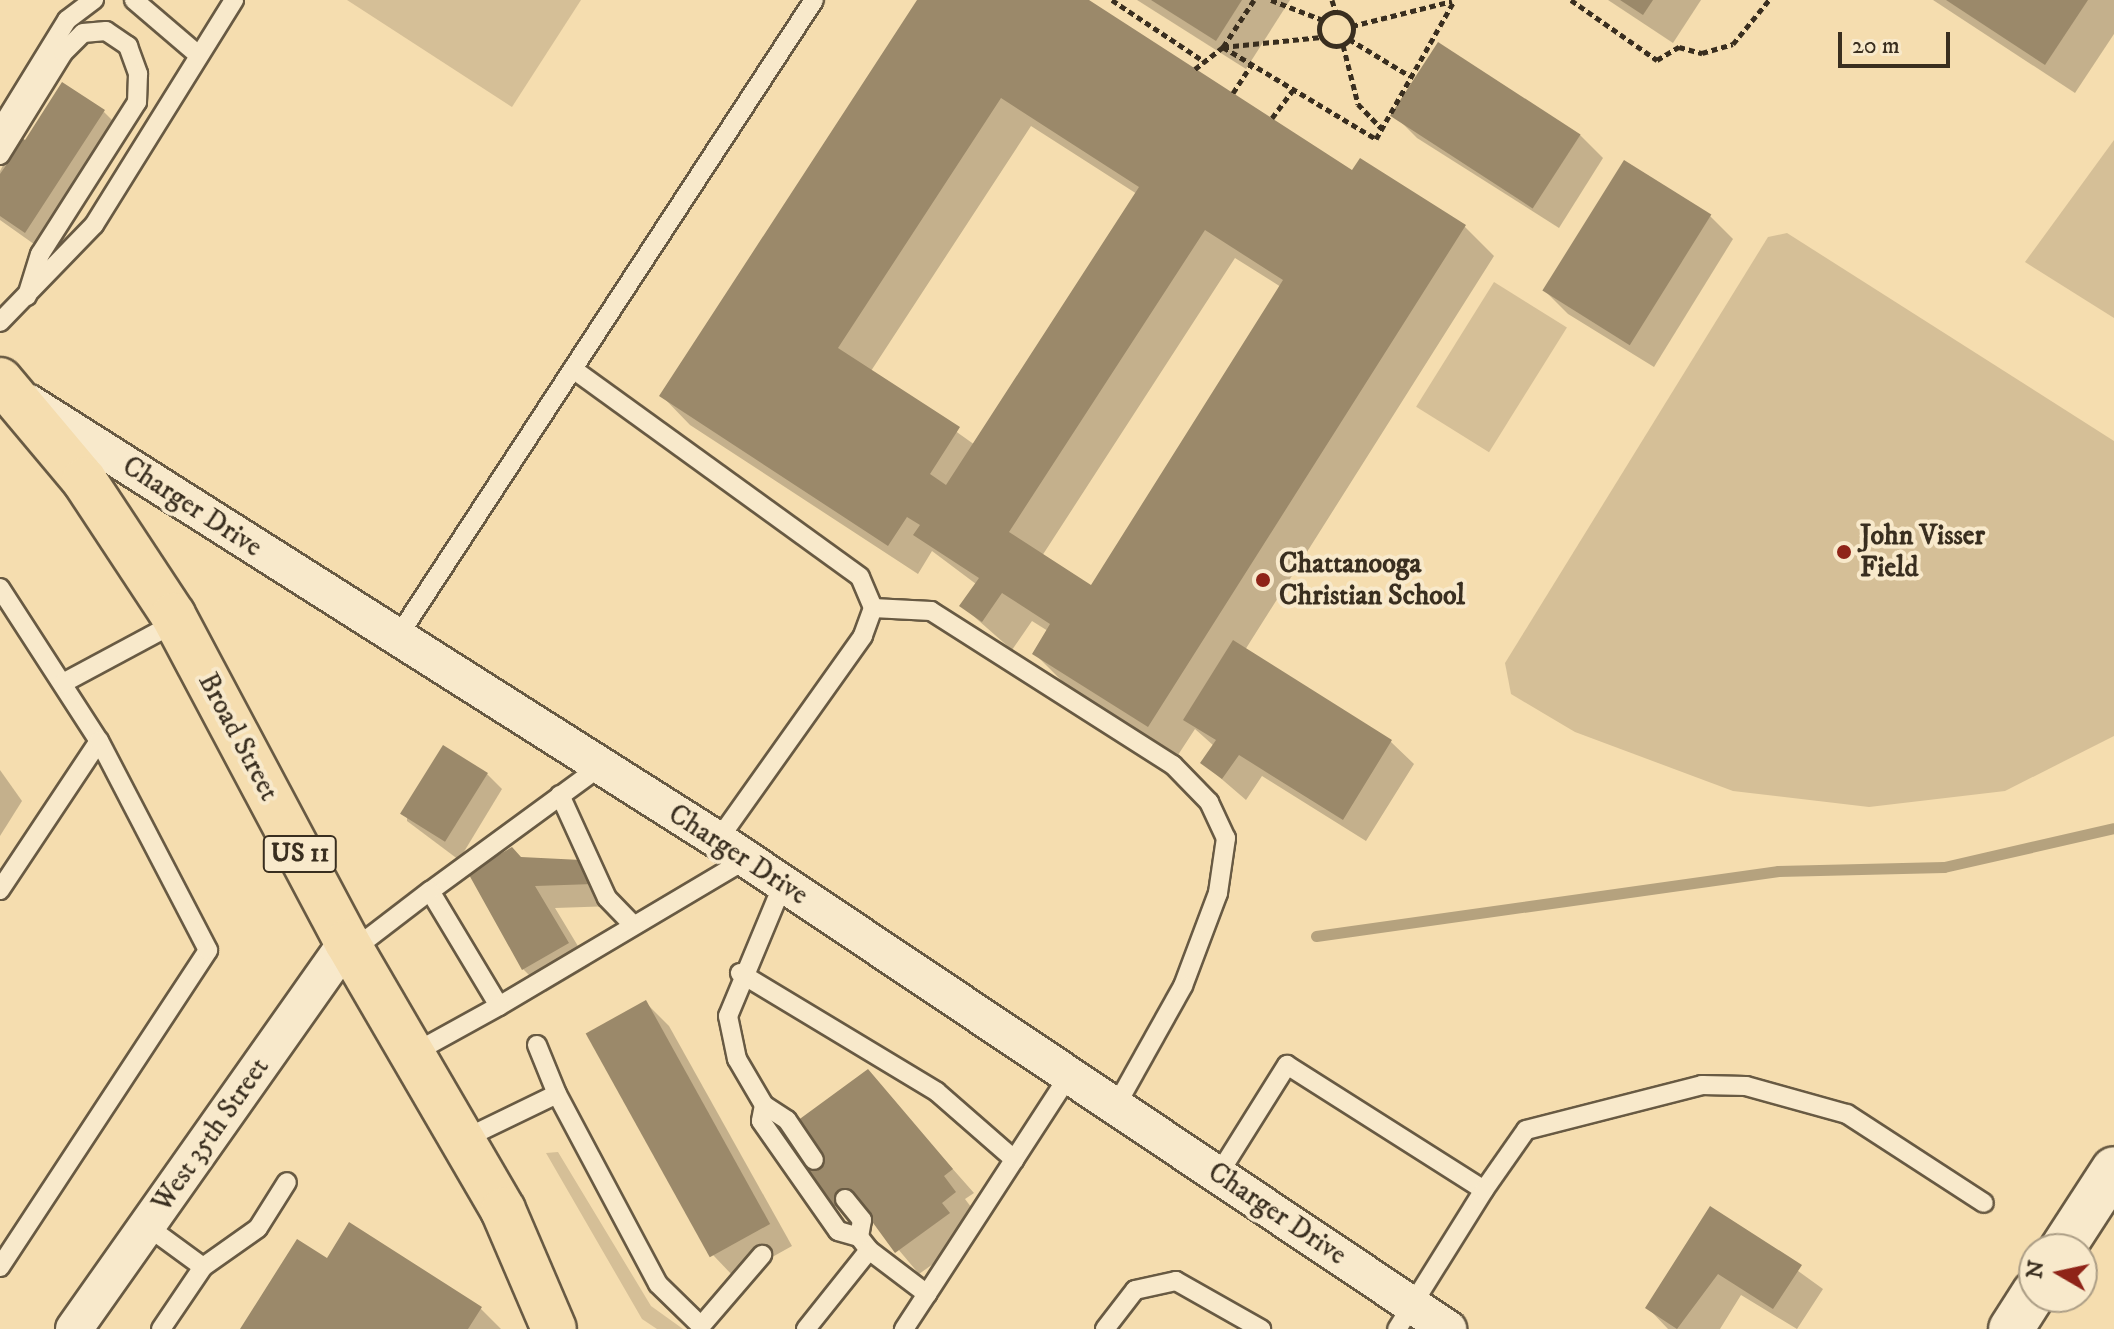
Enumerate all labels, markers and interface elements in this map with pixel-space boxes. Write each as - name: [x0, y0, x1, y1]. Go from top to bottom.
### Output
- scale bar: [1842, 16, 1954, 66]
- text: 20 m: [1852, 31, 1900, 61]
- street label: Charger Drive: [116, 449, 268, 565]
- place label: John Visser Field: [1860, 519, 1985, 585]
- marker: John Visser Field: [1835, 543, 1853, 561]
- place label: Chattanooga Christian School: [1279, 547, 1465, 613]
- marker: Chattanooga Christian School: [1254, 571, 1272, 589]
- street label: Broad Street: [190, 667, 286, 807]
- street label: Charger Drive: [662, 797, 814, 913]
- road number: US 11: [262, 832, 338, 876]
- street label: West 35th Street: [145, 1051, 277, 1219]
- street label: Charger Drive: [1201, 1155, 1353, 1273]
- north arrow: [2018, 1233, 2098, 1313]
- text: N: [2021, 1258, 2051, 1281]

